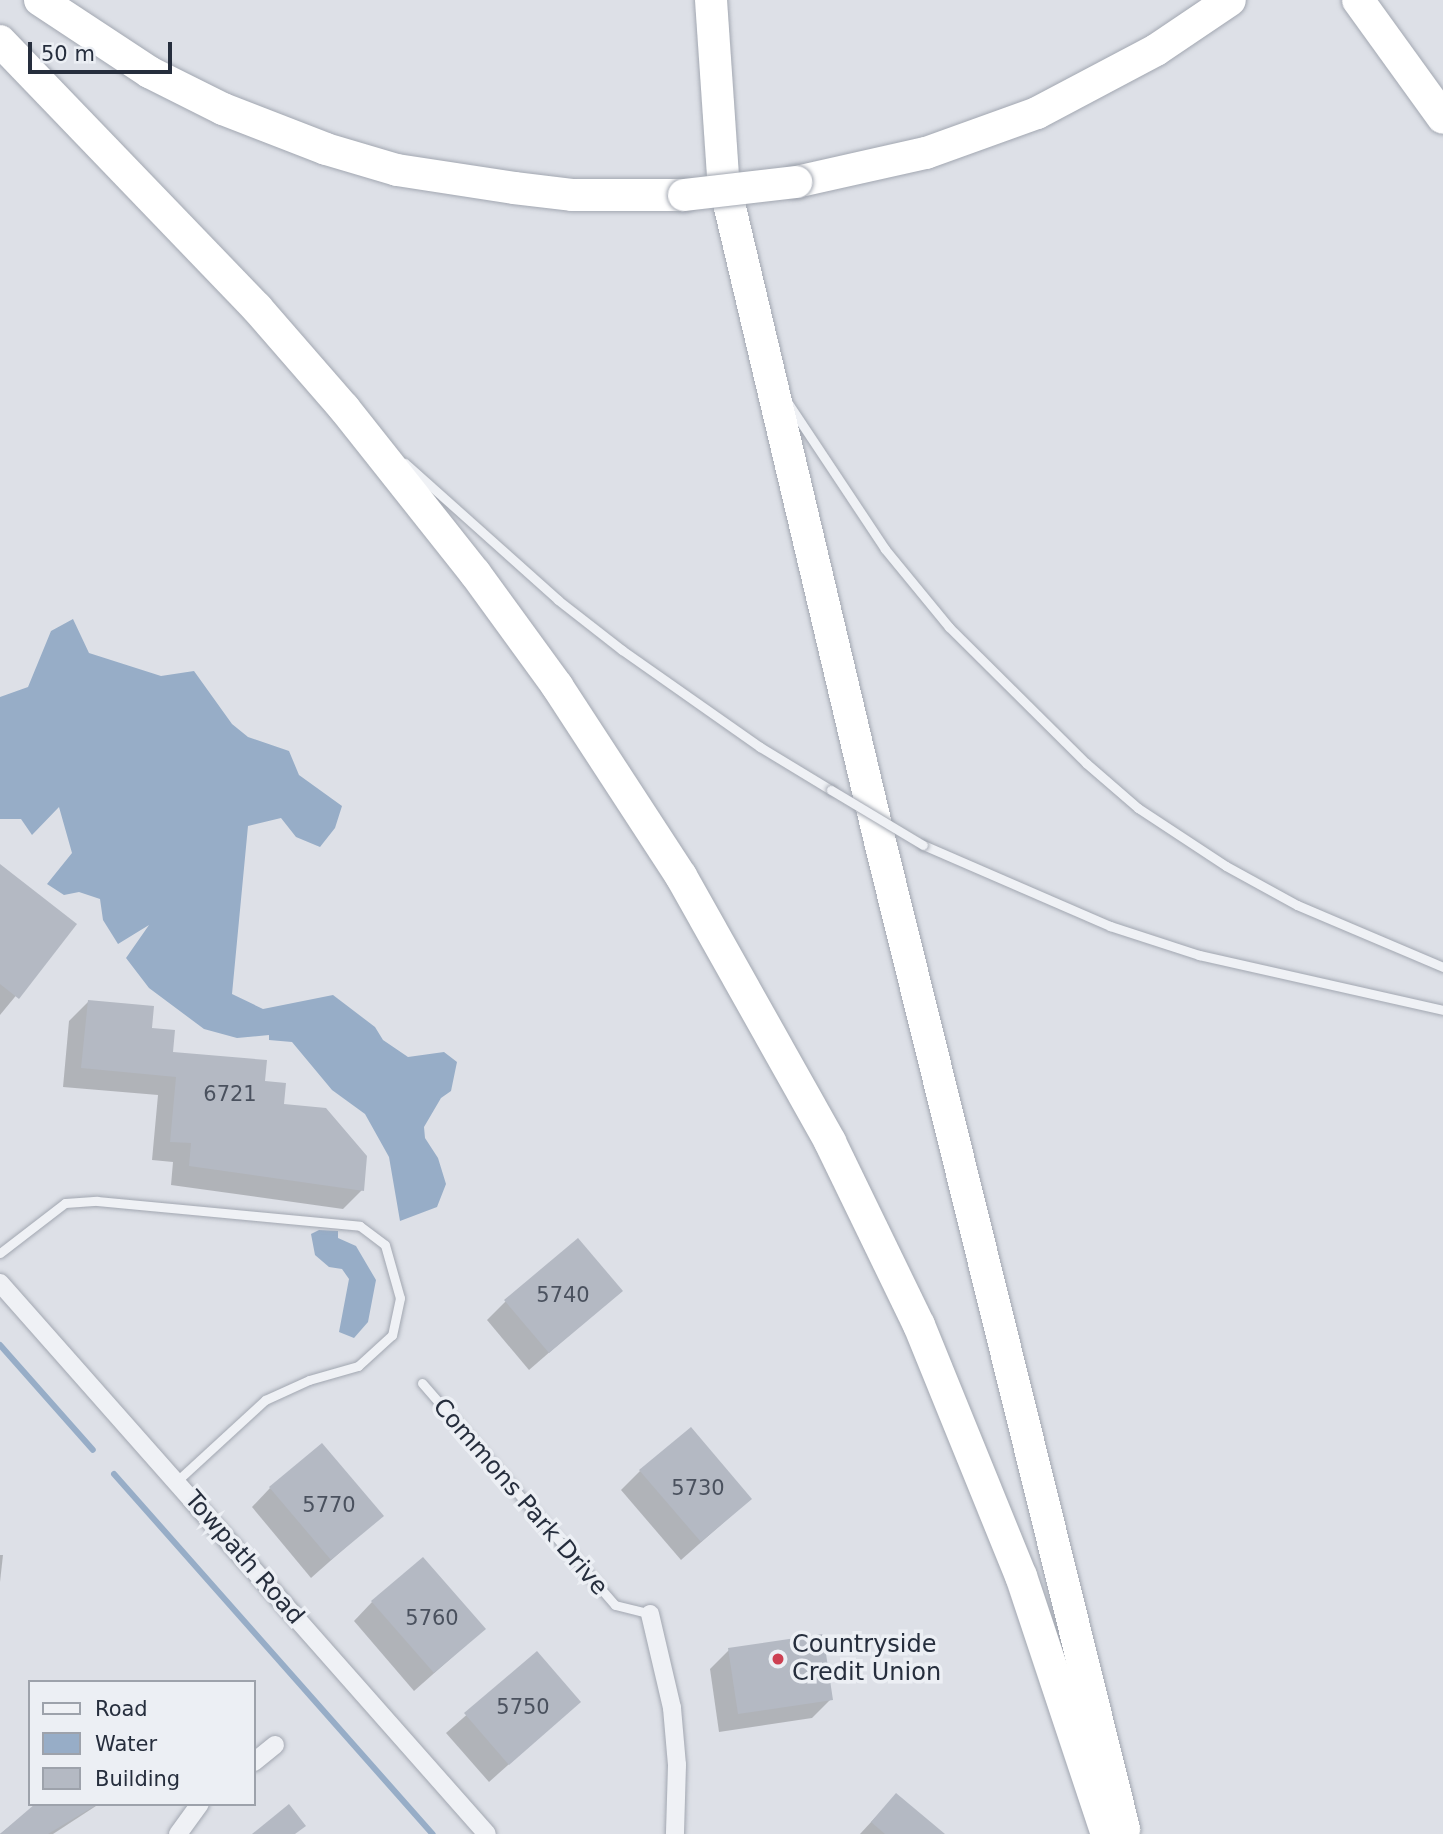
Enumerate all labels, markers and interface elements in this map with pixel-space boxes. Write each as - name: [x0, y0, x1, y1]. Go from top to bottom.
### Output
- scale bar: [32, 28, 175, 72]
- text: 50 m: [41, 42, 95, 66]
- house number: 6721: [203, 1081, 257, 1107]
- house number: 5740: [536, 1282, 590, 1308]
- street label: Commons Park Drive: [427, 1393, 613, 1601]
- house number: 5730: [671, 1475, 725, 1501]
- street label: Towpath Road: [178, 1485, 310, 1631]
- house number: 5770: [302, 1492, 356, 1518]
- house number: 5760: [405, 1605, 459, 1631]
- place label: Countryside Credit Union: [792, 1631, 941, 1687]
- marker: Countryside Credit Union: [770, 1651, 786, 1667]
- legend: [28, 1680, 256, 1806]
- house number: 5750: [496, 1694, 550, 1720]
- text: Road: [95, 1697, 148, 1721]
- text: Water: [95, 1732, 157, 1756]
- text: Building: [95, 1767, 180, 1791]

